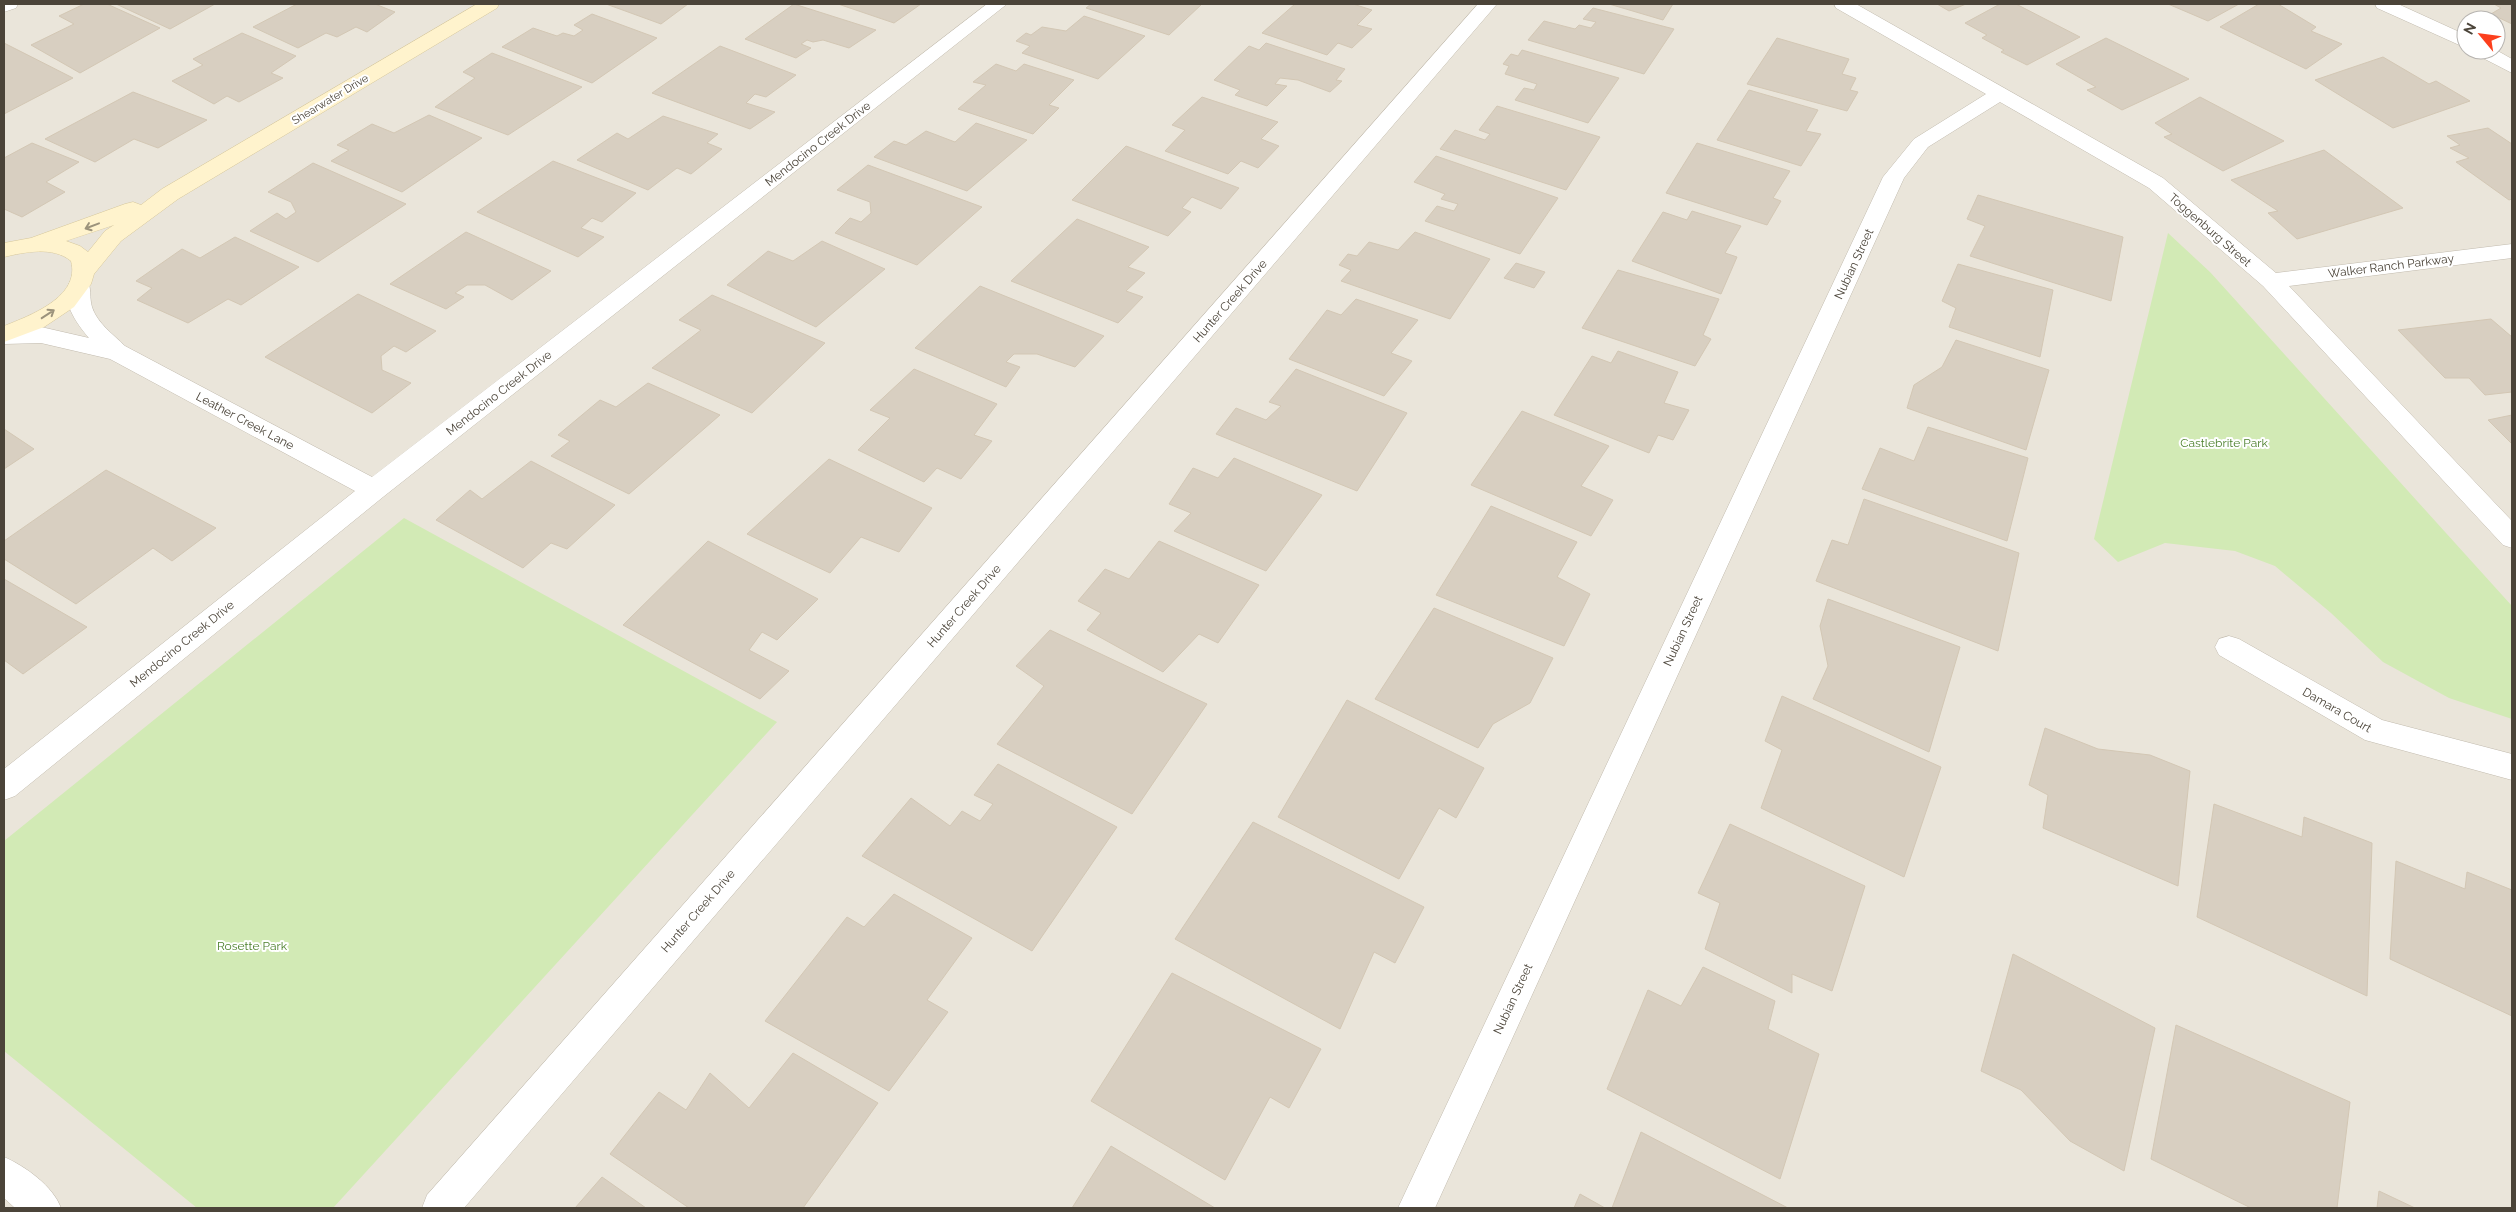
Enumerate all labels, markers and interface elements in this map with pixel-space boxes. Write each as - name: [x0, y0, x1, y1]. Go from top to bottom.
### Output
- north arrow: [2456, 10, 2506, 60]
- text: N: [2460, 20, 2479, 37]
- street label: Shearwater Drive: [290, 71, 371, 127]
- street label: Mendocino Creek Drive: [763, 99, 873, 189]
- street label: Toggenburg Street: [2166, 190, 2254, 270]
- one-way arrow: [85, 222, 100, 231]
- street label: Nubian Street: [1832, 226, 1876, 302]
- street label: Walker Ranch Parkway: [2327, 251, 2455, 281]
- street label: Hunter Creek Drive: [1190, 257, 1270, 345]
- one-way arrow: [40, 308, 54, 318]
- street label: Mendocino Creek Drive: [444, 348, 554, 438]
- street label: Leather Creek Lane: [194, 389, 296, 453]
- park label: Castlebrite Park: [2180, 436, 2268, 450]
- street label: Hunter Creek Drive: [924, 562, 1004, 650]
- street label: Nubian Street: [1661, 593, 1705, 669]
- street label: Mendocino Creek Drive: [127, 598, 237, 690]
- street label: Damara Court: [2300, 685, 2374, 735]
- street label: Hunter Creek Drive: [658, 867, 738, 955]
- park label: Rosette Park: [217, 939, 288, 953]
- street label: Nubian Street: [1491, 961, 1535, 1037]

